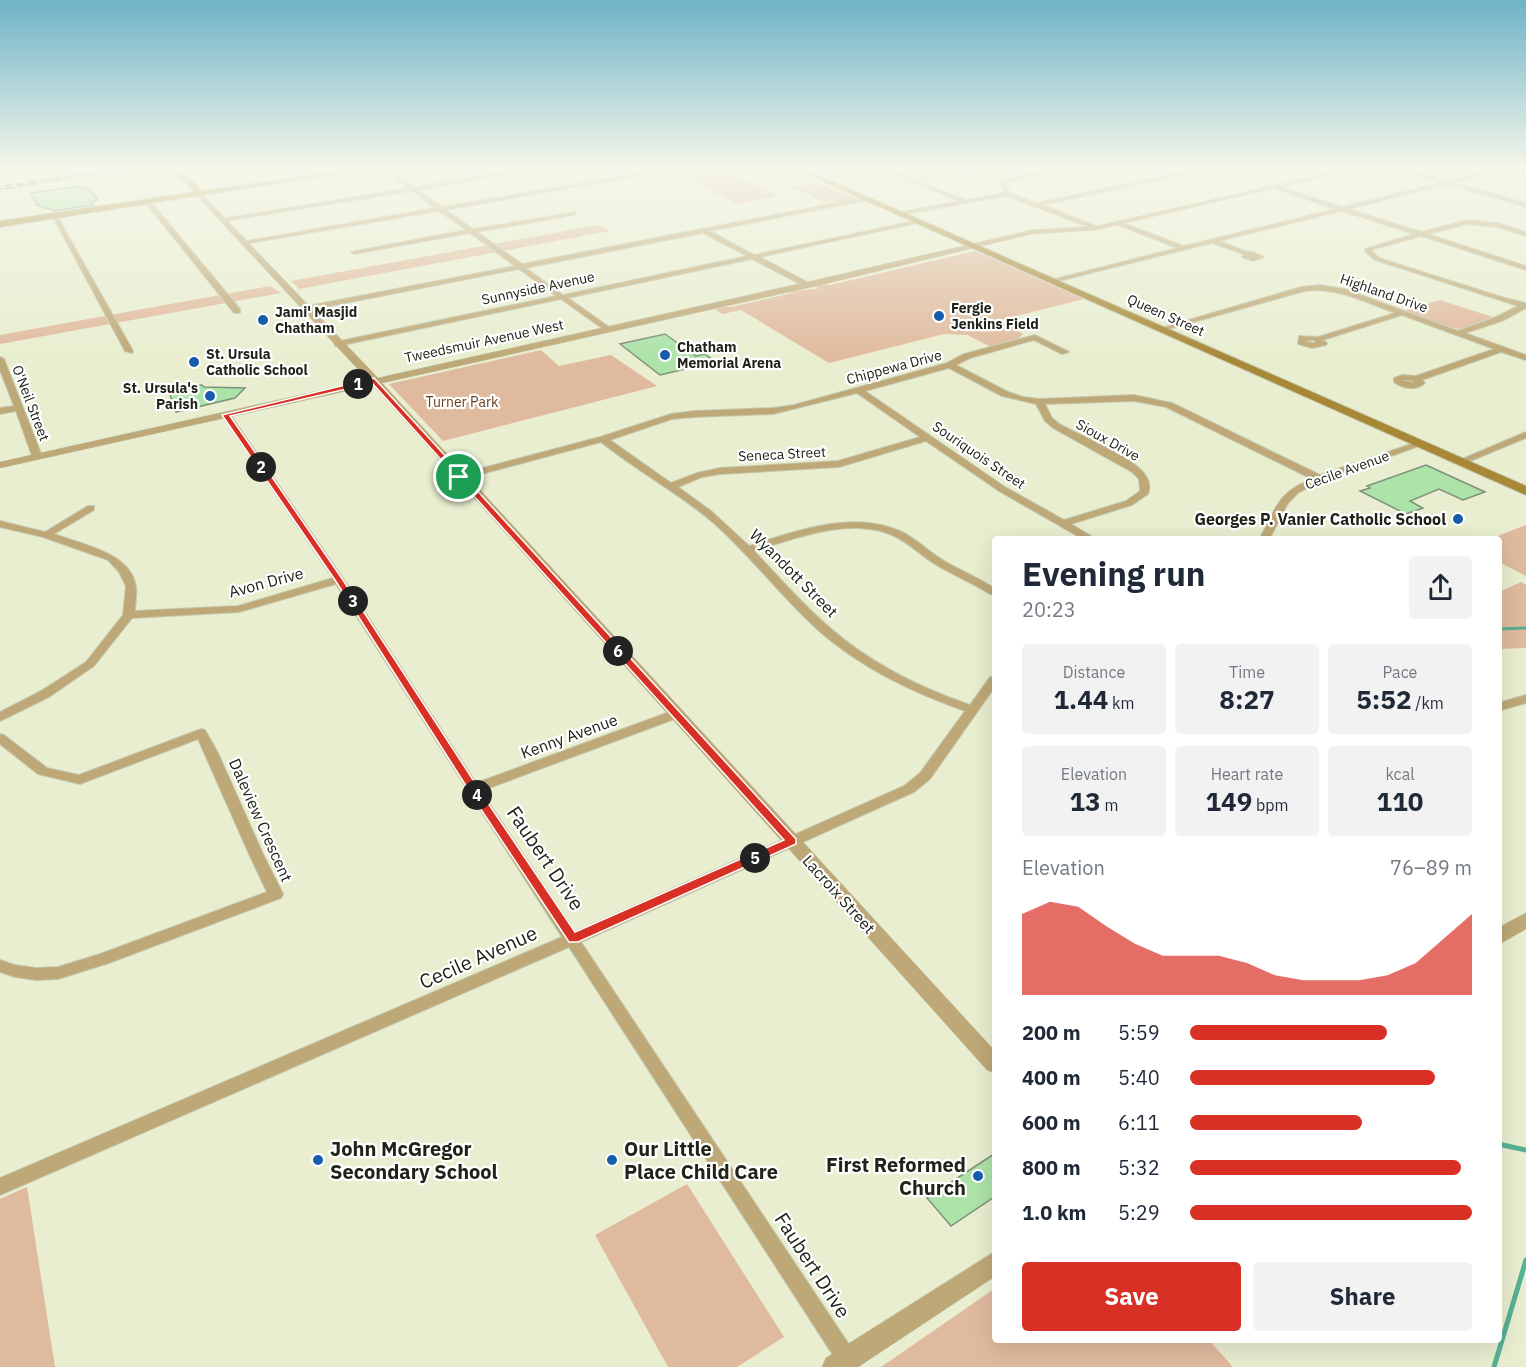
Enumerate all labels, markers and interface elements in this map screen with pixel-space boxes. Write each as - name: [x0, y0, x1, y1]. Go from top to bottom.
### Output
- street label: Sunnyside Avenue: [480, 267, 596, 309]
- street label: Highland Drive: [1338, 270, 1431, 317]
- street label: Queen Street: [1124, 290, 1208, 340]
- place label: Fergie Jenkins Field: [951, 299, 1039, 333]
- place label: Jami' Masjid Chatham: [275, 303, 357, 337]
- marker: Fergie Jenkins Field: [932, 309, 946, 323]
- marker: Jami' Masjid Chatham: [256, 313, 270, 327]
- street label: Tweedsmuir Avenue West: [403, 315, 565, 367]
- place label: Chatham Memorial Arena: [677, 338, 781, 372]
- place label: St. Ursula Catholic School: [206, 345, 308, 379]
- street label: Chippewa Drive: [844, 346, 944, 388]
- marker: Chatham Memorial Arena: [658, 348, 672, 362]
- marker: St. Ursula Catholic School: [187, 355, 201, 369]
- street label: O'Neil Street: [8, 363, 54, 444]
- pin: 1: [343, 369, 373, 399]
- text: 1: [353, 374, 363, 394]
- place label: St. Ursula's Parish: [123, 379, 198, 413]
- marker: St. Ursula's Parish: [203, 389, 217, 403]
- park label: Turner Park: [426, 393, 499, 411]
- street label: Sioux Drive: [1073, 415, 1143, 465]
- street label: Souriquois Street: [929, 417, 1029, 493]
- street label: Seneca Street: [738, 443, 826, 465]
- street label: Cecile Avenue: [1302, 446, 1392, 494]
- pin: [433, 451, 484, 502]
- pin: 2: [246, 452, 276, 482]
- text: 2: [256, 457, 266, 477]
- icon: arrive: [442, 460, 475, 493]
- place label: Georges P. Vanier Catholic School: [1195, 509, 1446, 529]
- marker: Georges P. Vanier Catholic School: [1451, 512, 1465, 526]
- street label: Wyandott Street: [746, 525, 842, 621]
- text: Evening run: [1022, 552, 1206, 595]
- button: share: [1409, 556, 1472, 619]
- street label: Avon Drive: [226, 562, 306, 602]
- pin: 3: [338, 586, 368, 616]
- text: 3: [348, 591, 358, 611]
- text: 20:23: [1022, 596, 1076, 623]
- pin: 6: [603, 636, 633, 666]
- text: 6: [613, 641, 623, 661]
- text: Distance: [1063, 662, 1125, 682]
- text: Time: [1229, 662, 1265, 682]
- text: Pace: [1383, 662, 1417, 682]
- text: 1.44: [1053, 682, 1108, 716]
- text: 8:27: [1219, 682, 1275, 716]
- text: 5:52: [1356, 682, 1412, 716]
- text: km: [1108, 693, 1135, 713]
- text: /km: [1412, 693, 1444, 713]
- street label: Kenny Avenue: [518, 709, 620, 763]
- street label: Daleview Crescent: [225, 755, 297, 885]
- text: Elevation: [1061, 764, 1127, 784]
- text: Heart rate: [1211, 764, 1283, 784]
- text: kcal: [1385, 764, 1415, 784]
- pin: 4: [462, 780, 492, 810]
- text: 13: [1070, 784, 1101, 818]
- text: 149: [1205, 784, 1252, 818]
- text: 110: [1377, 784, 1423, 818]
- text: 4: [472, 785, 482, 805]
- text: m: [1101, 795, 1118, 815]
- text: bpm: [1252, 795, 1289, 815]
- street label: Faubert Drive: [501, 800, 591, 916]
- pin: 5: [740, 843, 770, 873]
- text: 5: [750, 848, 760, 868]
- street label: Lacroix Street: [798, 850, 880, 938]
- text: Elevation: [1022, 854, 1105, 881]
- text: 76–89 m: [1390, 854, 1472, 881]
- street label: Cecile Avenue: [415, 919, 541, 995]
- text: 200 m: [1022, 1019, 1081, 1046]
- text: 5:59: [1118, 1019, 1160, 1046]
- text: 400 m: [1022, 1064, 1081, 1091]
- text: 5:40: [1118, 1064, 1160, 1091]
- text: 600 m: [1022, 1109, 1081, 1136]
- text: 6:11: [1118, 1109, 1160, 1136]
- place label: John McGregor Secondary School: [330, 1135, 498, 1185]
- place label: Our Little Place Child Care: [624, 1135, 778, 1185]
- place label: First Reformed Church: [826, 1151, 966, 1201]
- marker: John McGregor Secondary School: [311, 1153, 325, 1167]
- marker: Our Little Place Child Care: [605, 1153, 619, 1167]
- text: 800 m: [1022, 1154, 1081, 1181]
- text: 5:32: [1118, 1154, 1160, 1181]
- marker: First Reformed Church: [971, 1169, 985, 1183]
- text: 1.0 km: [1022, 1199, 1086, 1226]
- text: 5:29: [1118, 1199, 1160, 1226]
- street label: Faubert Drive: [769, 1207, 857, 1323]
- button: Save: [1022, 1262, 1241, 1331]
- button: Share: [1253, 1262, 1472, 1331]

